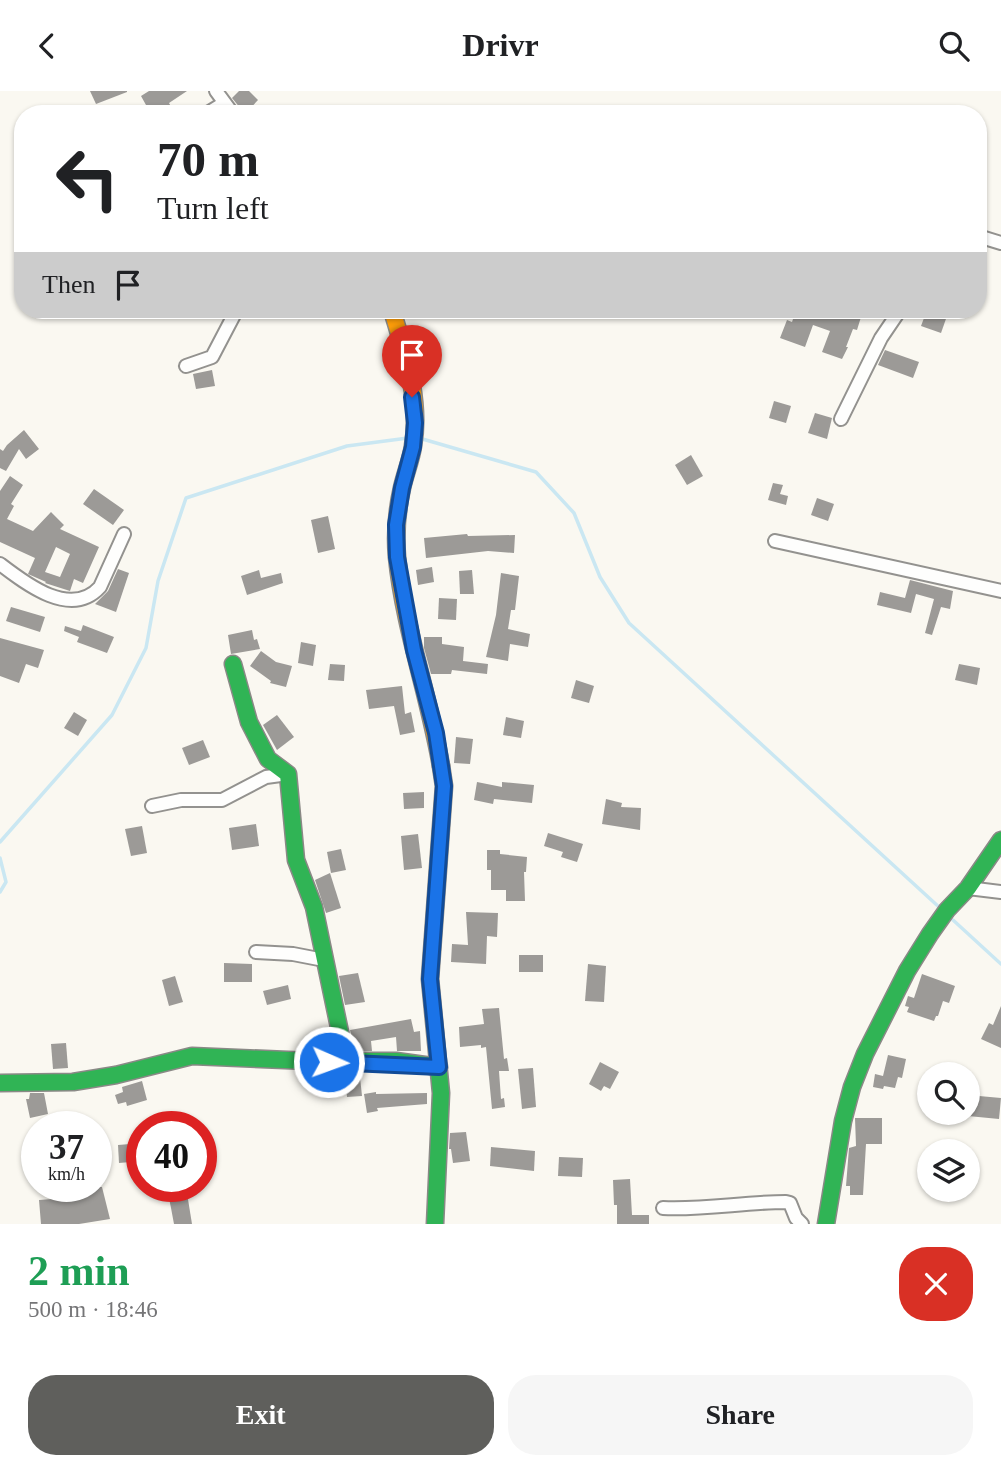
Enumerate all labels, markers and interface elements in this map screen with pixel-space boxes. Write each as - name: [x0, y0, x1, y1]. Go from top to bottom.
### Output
- icon: back: [28, 27, 66, 65]
- text: Drivr: [462, 27, 539, 63]
- icon: search: [935, 27, 973, 65]
- text: 70 m: [157, 132, 259, 187]
- icon: left: [42, 133, 133, 224]
- text: Turn left: [157, 190, 269, 226]
- icon: arrive: [109, 266, 147, 304]
- text: Then: [42, 270, 95, 299]
- pin: [382, 325, 442, 397]
- icon: arrive: [393, 336, 431, 374]
- position arrow: [292, 1025, 366, 1099]
- map controls: [917, 1062, 980, 1202]
- button: search: [917, 1062, 980, 1125]
- speed limit sign: 40: [126, 1111, 217, 1202]
- text: 37: [49, 1128, 84, 1167]
- button: layers: [917, 1139, 980, 1202]
- text: km/h: [48, 1164, 85, 1184]
- button: close: [899, 1247, 973, 1321]
- text: 2 min: [28, 1248, 130, 1294]
- text: 500 m · 18:46: [28, 1297, 158, 1322]
- button: Exit: [28, 1375, 494, 1455]
- button: Share: [508, 1375, 973, 1455]

